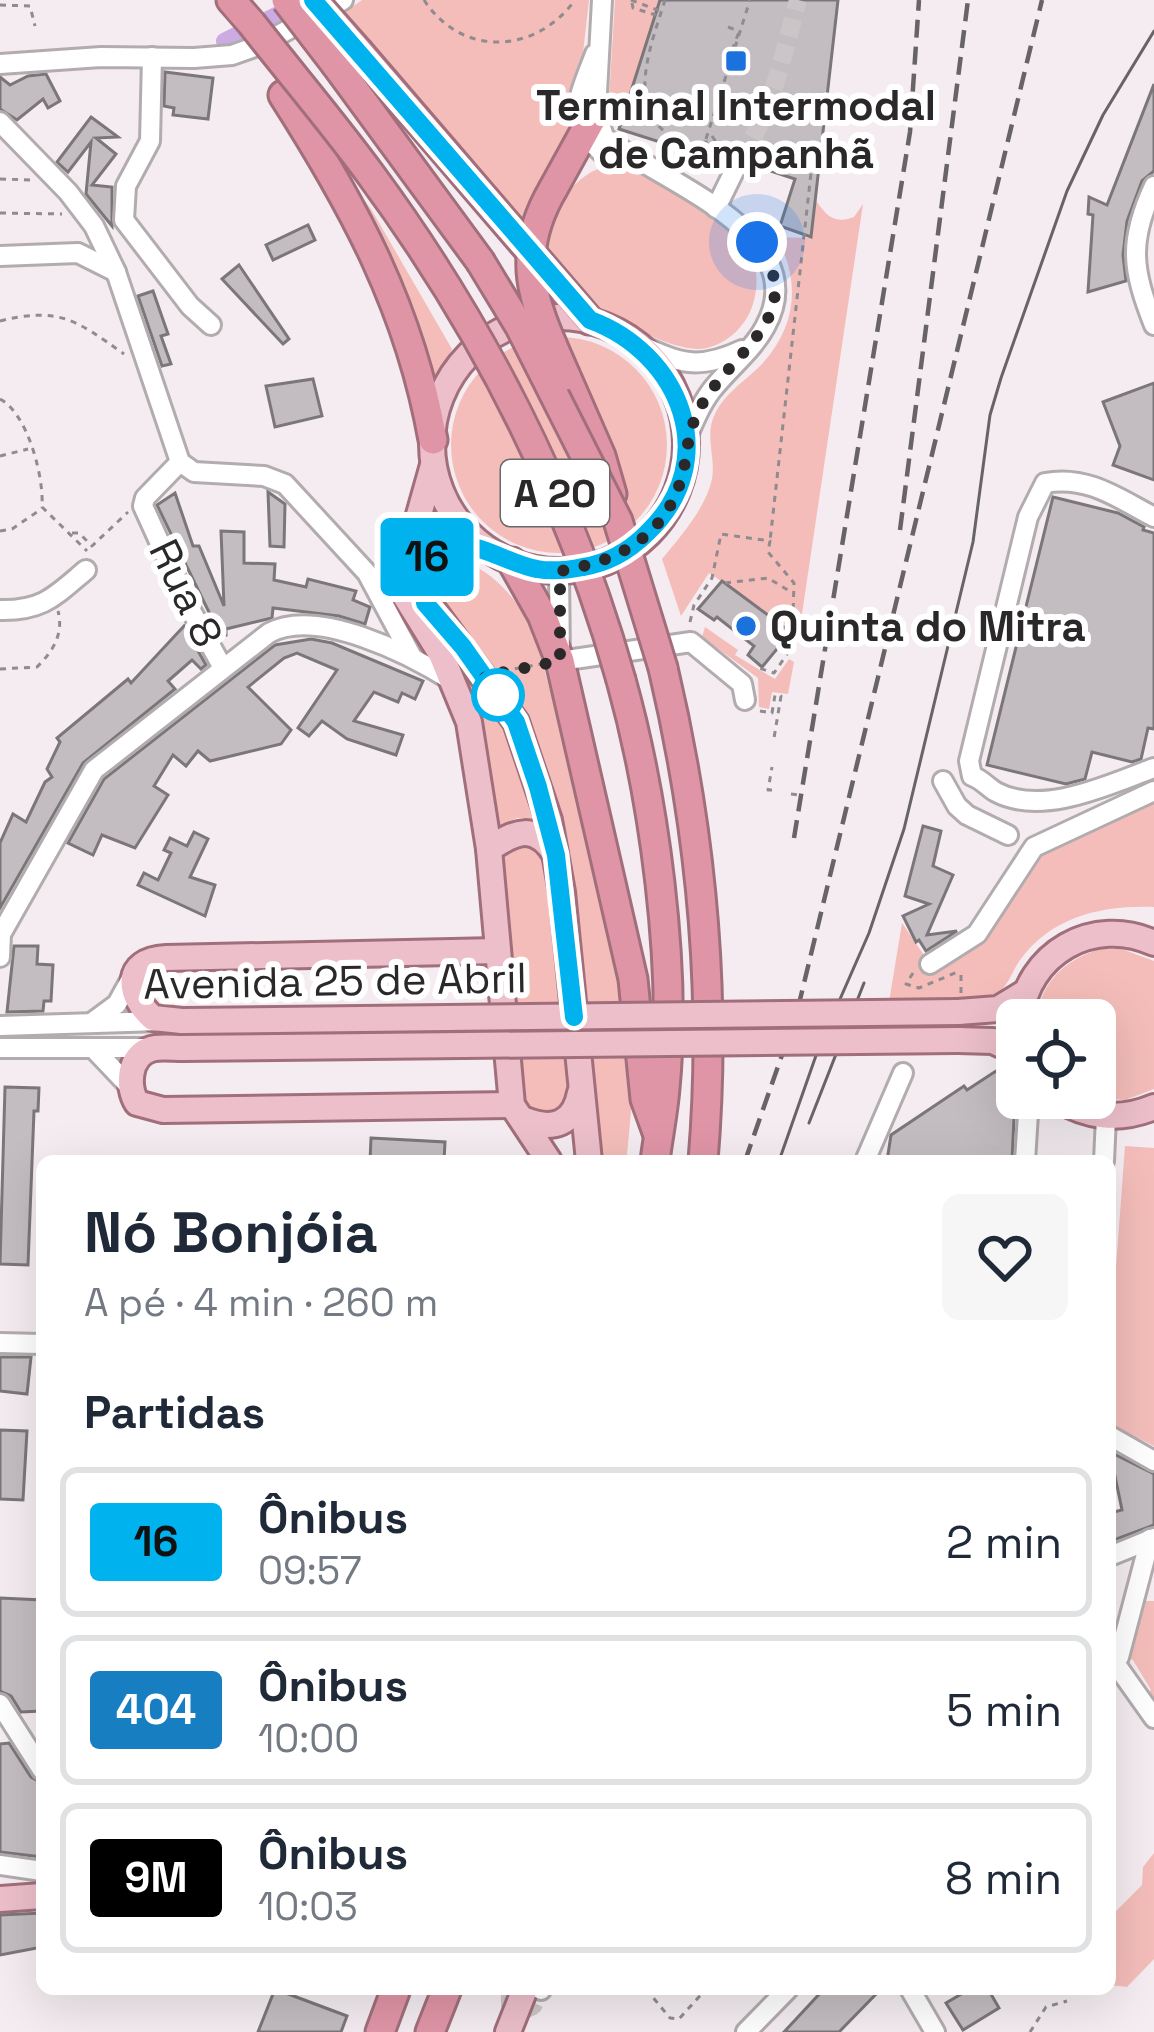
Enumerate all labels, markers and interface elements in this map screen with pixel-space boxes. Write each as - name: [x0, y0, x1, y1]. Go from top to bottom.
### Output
- marker: Terminal Intermodal de Campanhã: [723, 48, 749, 74]
- place label: Terminal Intermodal de Campanhã: [536, 79, 936, 180]
- your location: [727, 212, 787, 272]
- road number: A 20: [501, 460, 609, 526]
- line badge: 16: [373, 518, 481, 596]
- street label: Rua 8: [137, 530, 235, 656]
- text: 16: [405, 530, 449, 583]
- place label: Quinta do Mitra: [770, 600, 1086, 653]
- marker: Quinta do Mitra: [733, 613, 759, 639]
- unlabelled marker: [473, 670, 523, 720]
- street label: Avenida 25 de Abril: [143, 951, 527, 1011]
- map controls: [996, 999, 1116, 1119]
- button: locate: [996, 999, 1116, 1119]
- button: heart: [942, 1194, 1068, 1320]
- text: Nó Bonjóia: [84, 1196, 378, 1269]
- text: A pé · 4 min · 260 m: [84, 1278, 438, 1327]
- text: Partidas: [84, 1384, 265, 1441]
- text: Ônibus: [258, 1489, 408, 1546]
- text: 2 min: [946, 1514, 1062, 1571]
- text: 16: [134, 1515, 178, 1568]
- text: 09:57: [258, 1546, 362, 1595]
- text: Ônibus: [258, 1657, 408, 1714]
- text: 5 min: [946, 1682, 1062, 1739]
- text: 404: [116, 1683, 196, 1736]
- text: 10:00: [258, 1714, 359, 1763]
- text: Ônibus: [258, 1825, 408, 1882]
- text: 8 min: [945, 1850, 1062, 1907]
- text: 9M: [124, 1851, 188, 1904]
- text: 10:03: [258, 1882, 358, 1931]

